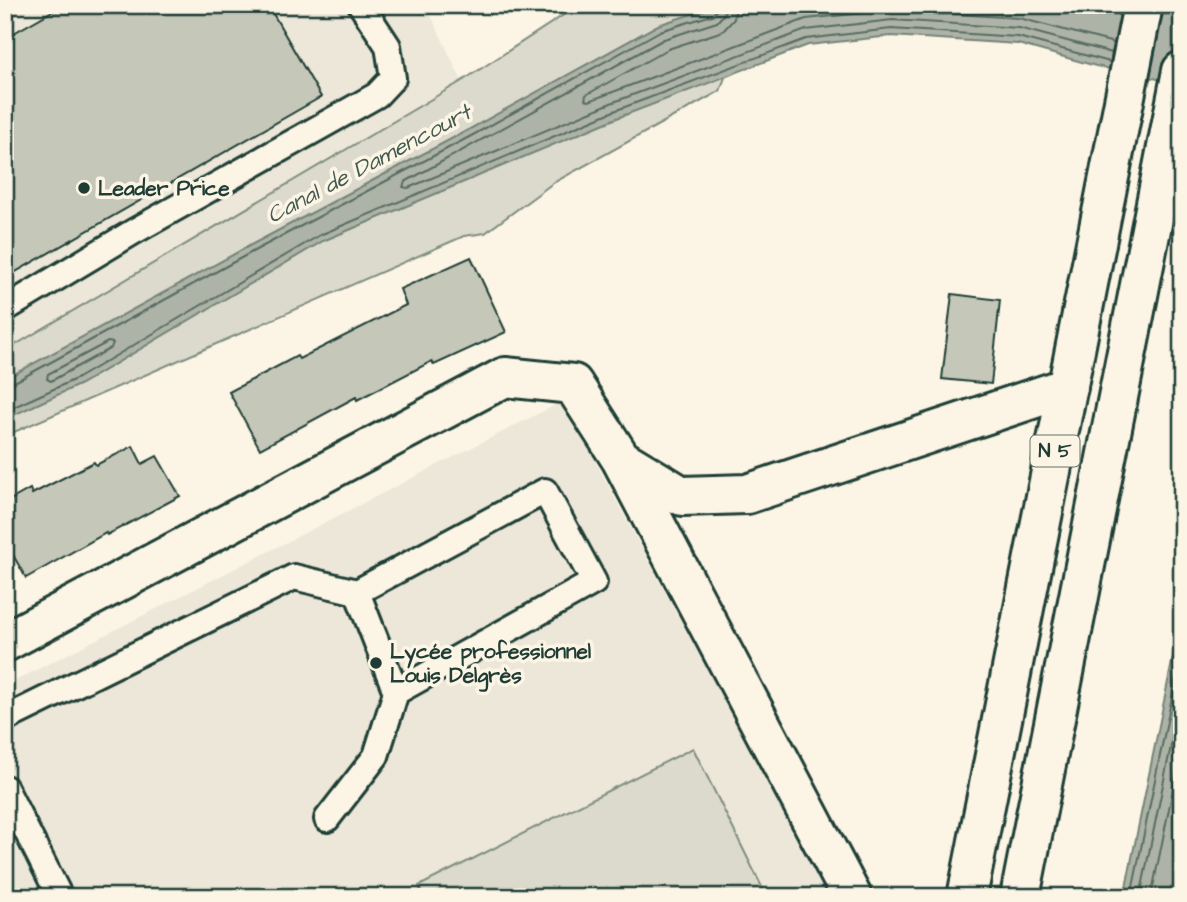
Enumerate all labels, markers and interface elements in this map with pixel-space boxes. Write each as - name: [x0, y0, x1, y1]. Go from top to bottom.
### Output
- water label: Canal de Damencourt: [261, 95, 479, 231]
- place label: Leader Price: [98, 174, 230, 203]
- marker: Leader Price: [76, 180, 92, 196]
- road number: N 5: [1030, 436, 1080, 466]
- place label: Lycée professionnel Louis Delgrès: [390, 637, 592, 692]
- marker: Lycée professionnel Louis Delgrès: [368, 655, 384, 671]

